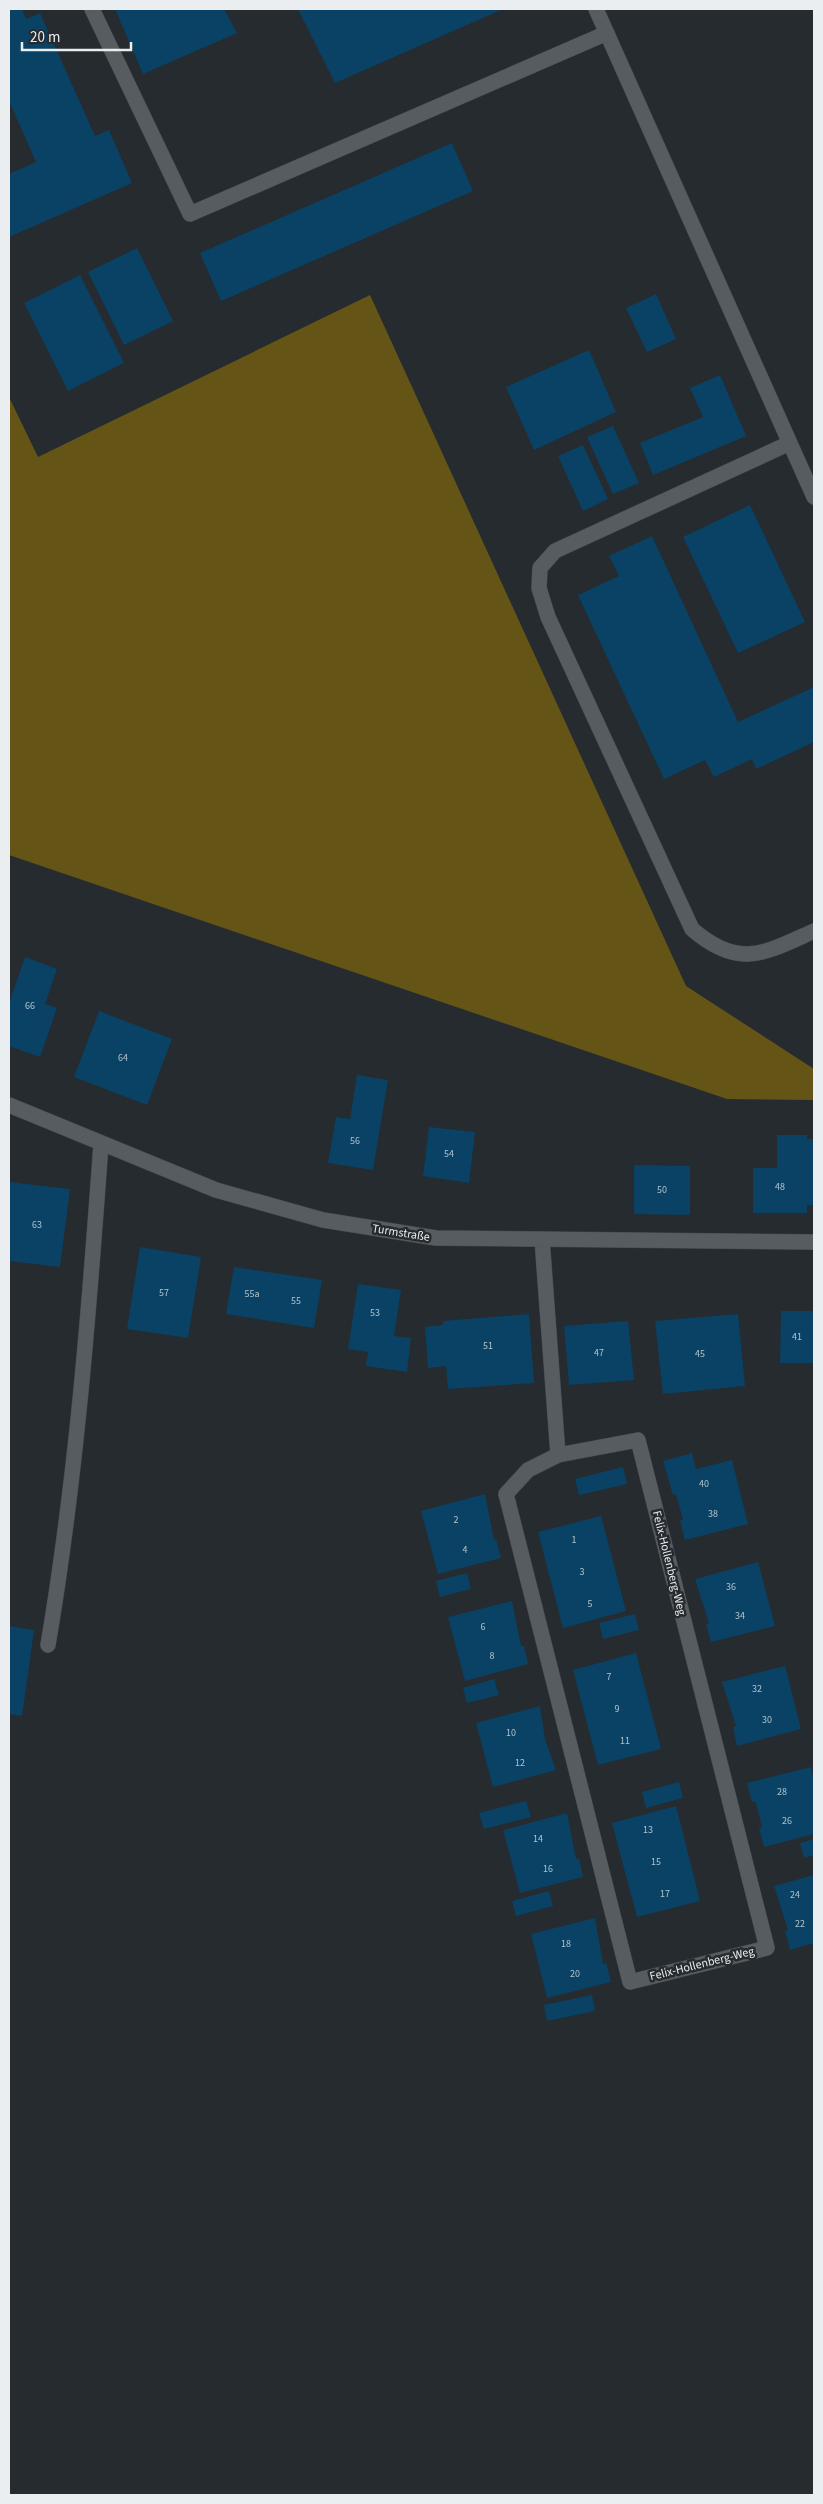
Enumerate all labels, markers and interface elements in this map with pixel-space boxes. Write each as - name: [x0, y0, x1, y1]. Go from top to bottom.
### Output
- scale bar: [22, 20, 131, 52]
- text: 20 m: [30, 27, 60, 48]
- house number: 66: [25, 999, 35, 1013]
- house number: 64: [118, 1051, 128, 1065]
- house number: 56: [350, 1134, 360, 1148]
- house number: 54: [444, 1147, 454, 1161]
- house number: 48: [775, 1180, 785, 1194]
- house number: 50: [657, 1183, 667, 1197]
- house number: 63: [32, 1218, 42, 1232]
- street label: Turmstraße: [371, 1220, 431, 1246]
- house number: 57: [159, 1286, 169, 1300]
- house number: 55a: [245, 1287, 259, 1301]
- house number: 55: [291, 1294, 301, 1308]
- house number: 53: [370, 1306, 380, 1320]
- house number: 41: [792, 1330, 802, 1344]
- house number: 51: [483, 1339, 493, 1353]
- house number: 47: [594, 1346, 604, 1360]
- house number: 45: [695, 1347, 705, 1361]
- house number: 40: [699, 1477, 709, 1491]
- house number: 38: [708, 1507, 718, 1521]
- street label: Felix-Hollenberg-Weg: [648, 1509, 690, 1617]
- house number: 2: [454, 1513, 459, 1527]
- house number: 1: [572, 1533, 577, 1547]
- house number: 4: [463, 1543, 468, 1557]
- house number: 3: [580, 1565, 585, 1579]
- house number: 36: [726, 1580, 736, 1594]
- house number: 5: [588, 1597, 593, 1611]
- house number: 34: [735, 1609, 745, 1623]
- house number: 6: [481, 1620, 486, 1634]
- house number: 8: [490, 1649, 495, 1663]
- house number: 7: [607, 1670, 612, 1684]
- house number: 32: [752, 1682, 762, 1696]
- house number: 9: [615, 1702, 620, 1716]
- house number: 30: [762, 1713, 772, 1727]
- house number: 10: [506, 1726, 516, 1740]
- house number: 11: [620, 1734, 630, 1748]
- house number: 12: [515, 1756, 525, 1770]
- house number: 28: [777, 1785, 787, 1799]
- house number: 26: [782, 1814, 792, 1828]
- house number: 13: [643, 1823, 653, 1837]
- house number: 14: [533, 1832, 543, 1846]
- house number: 15: [651, 1855, 661, 1869]
- house number: 16: [543, 1862, 553, 1876]
- house number: 17: [660, 1887, 670, 1901]
- house number: 24: [790, 1888, 800, 1902]
- house number: 22: [795, 1917, 805, 1931]
- house number: 18: [561, 1937, 571, 1951]
- street label: Felix-Hollenberg-Weg: [648, 1943, 756, 1985]
- house number: 20: [570, 1967, 580, 1981]

